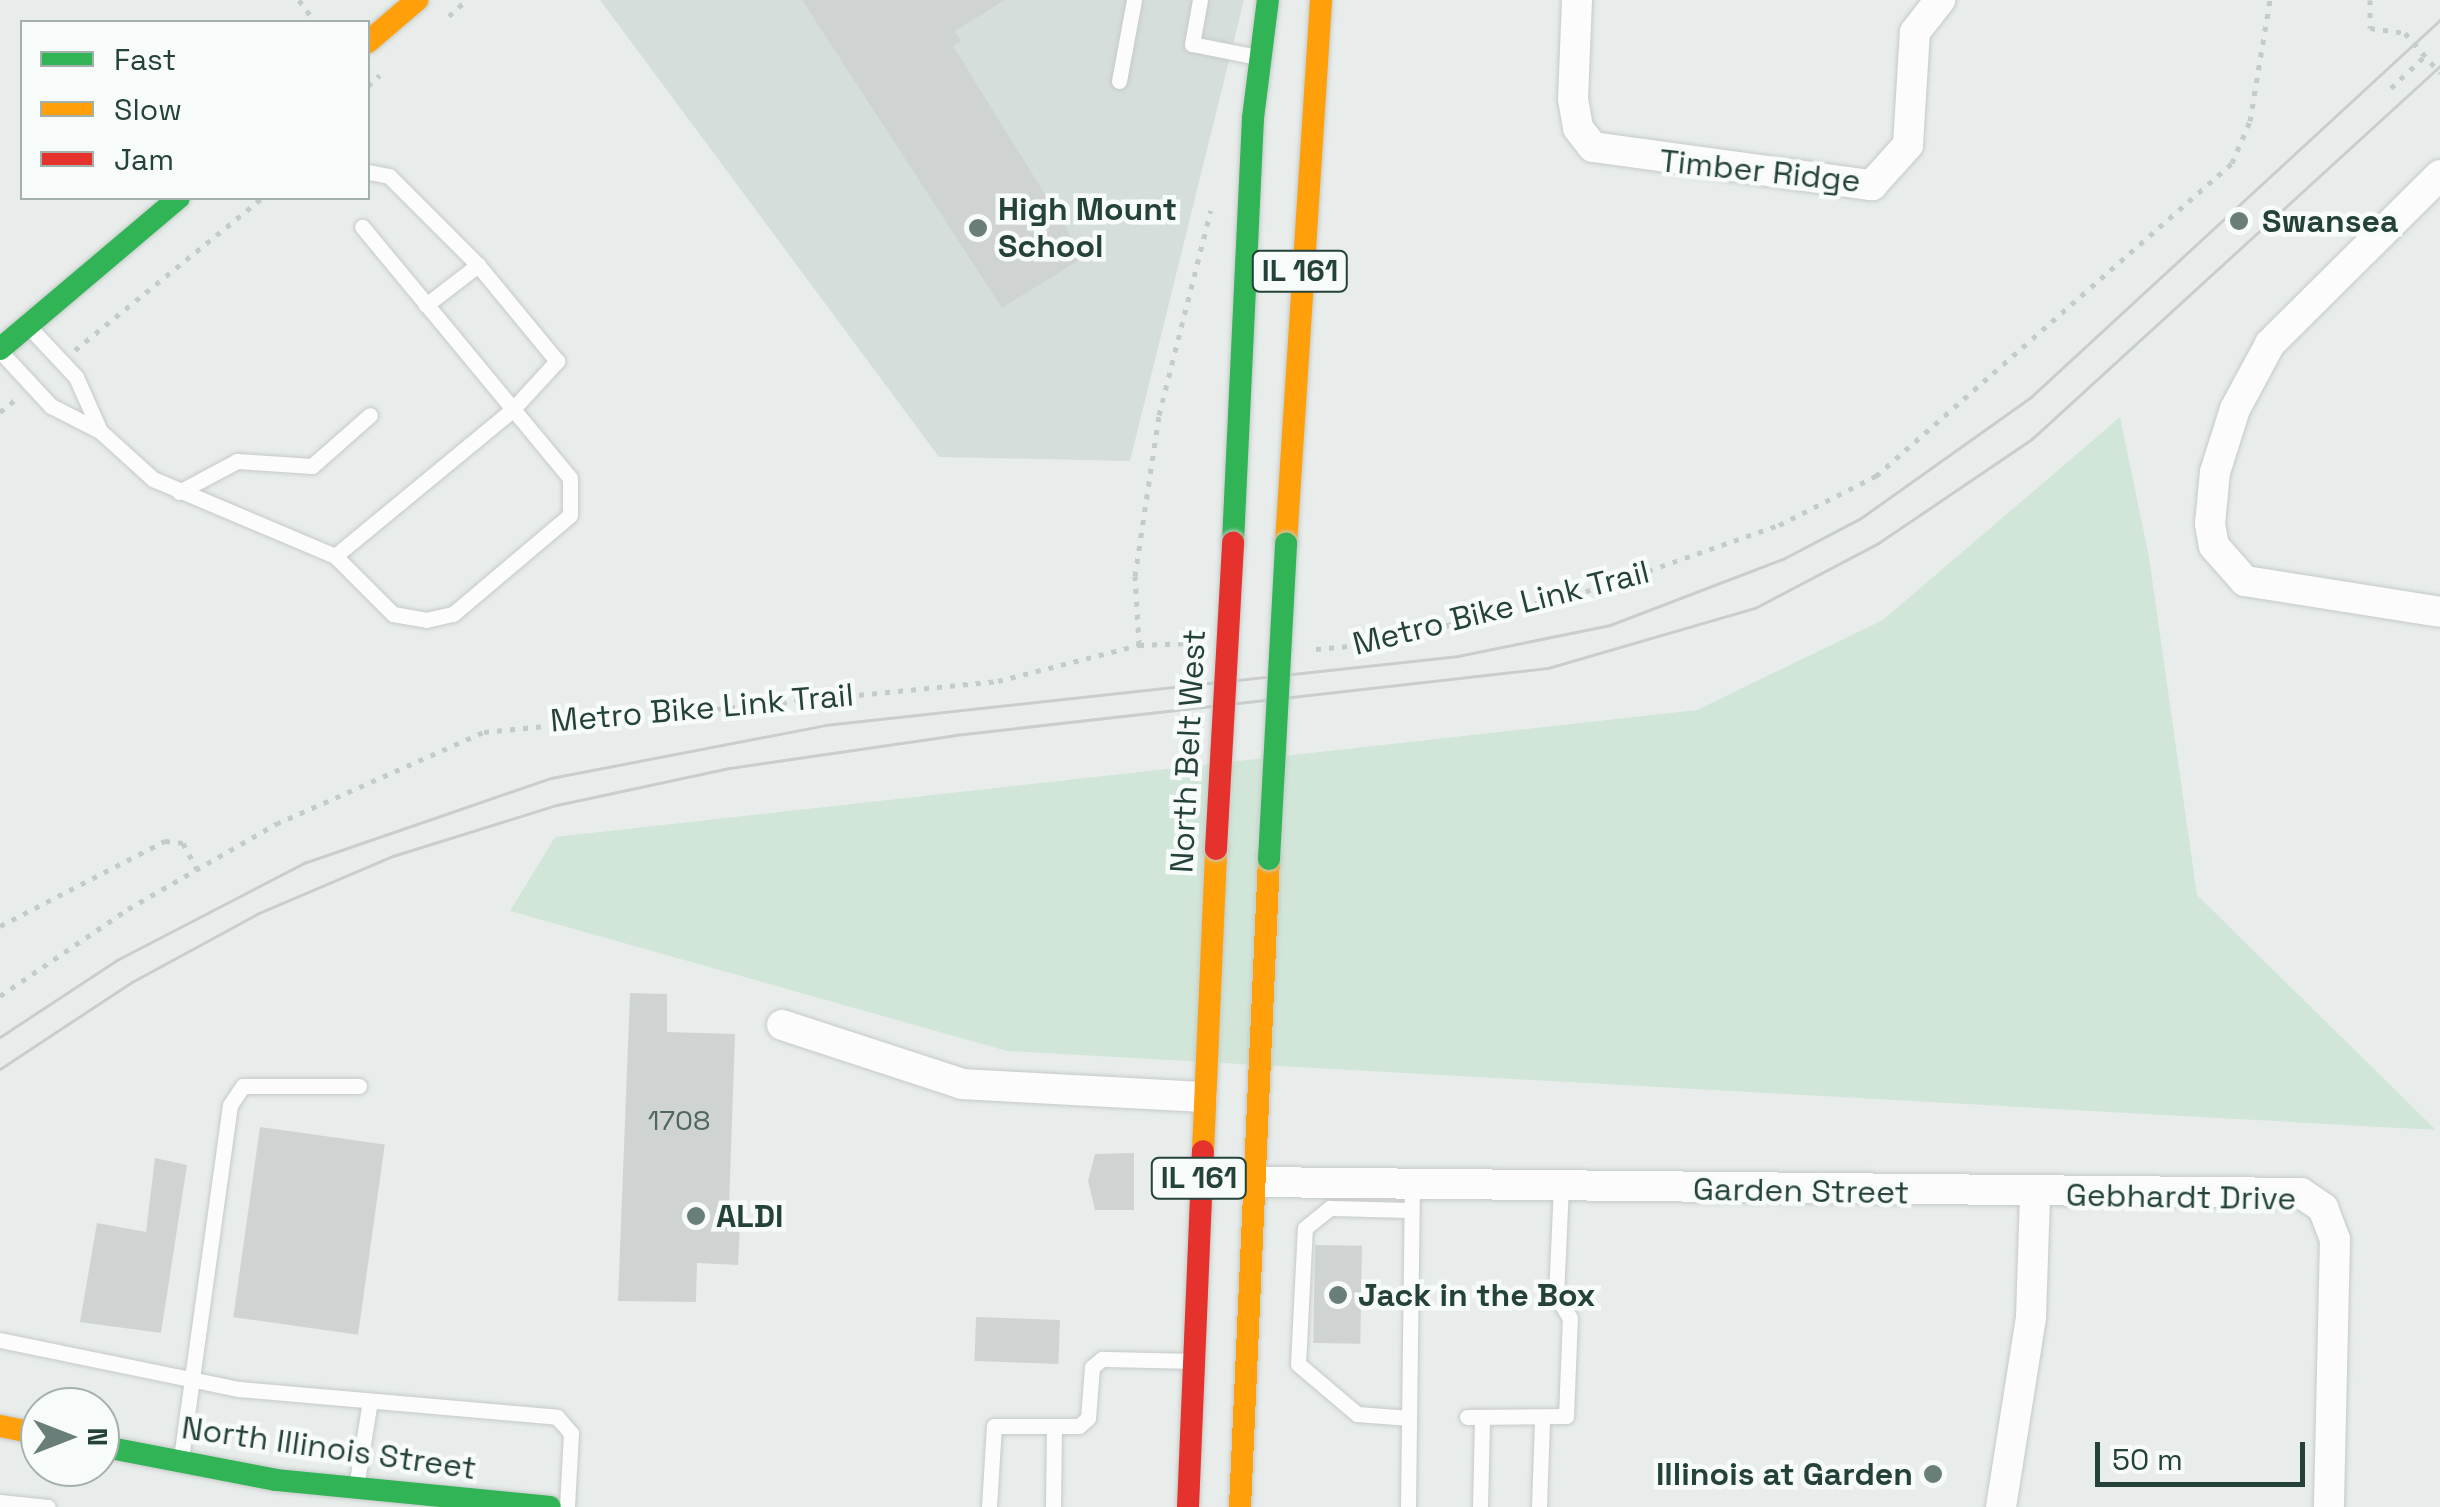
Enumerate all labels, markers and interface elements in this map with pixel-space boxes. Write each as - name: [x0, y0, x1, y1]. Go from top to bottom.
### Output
- legend: [20, 20, 370, 200]
- text: Fast: [114, 40, 176, 79]
- text: Slow: [114, 90, 182, 129]
- text: Jam: [114, 140, 174, 179]
- street label: Timber Ridge: [1658, 141, 1862, 201]
- place label: High Mount School: [998, 191, 1177, 266]
- place label: Swansea: [2262, 202, 2398, 240]
- marker: Swansea: [2226, 208, 2252, 234]
- marker: High Mount School: [967, 217, 989, 239]
- road number: IL 161: [1250, 246, 1350, 296]
- street label: Metro Bike Link Trail: [1348, 552, 1654, 664]
- street label: North Belt West: [1162, 628, 1214, 874]
- street label: Metro Bike Link Trail: [548, 676, 856, 740]
- house number: 1708: [648, 1103, 710, 1137]
- road number: IL 161: [1149, 1153, 1249, 1203]
- street label: Garden Street: [1693, 1170, 1909, 1212]
- street label: Gebhardt Drive: [2065, 1176, 2297, 1218]
- place label: ALDI: [716, 1197, 783, 1235]
- marker: ALDI: [685, 1205, 707, 1227]
- place label: Jack in the Box: [1358, 1276, 1596, 1314]
- marker: Jack in the Box: [1327, 1284, 1349, 1306]
- north arrow: [20, 1387, 120, 1487]
- street label: North Illinois Street: [179, 1408, 479, 1488]
- scale bar: [2100, 1422, 2310, 1484]
- text: N: [80, 1428, 116, 1446]
- text: 50 m: [2112, 1440, 2183, 1479]
- place label: Illinois at Garden: [1656, 1455, 1913, 1493]
- marker: Illinois at Garden: [1922, 1463, 1944, 1485]

